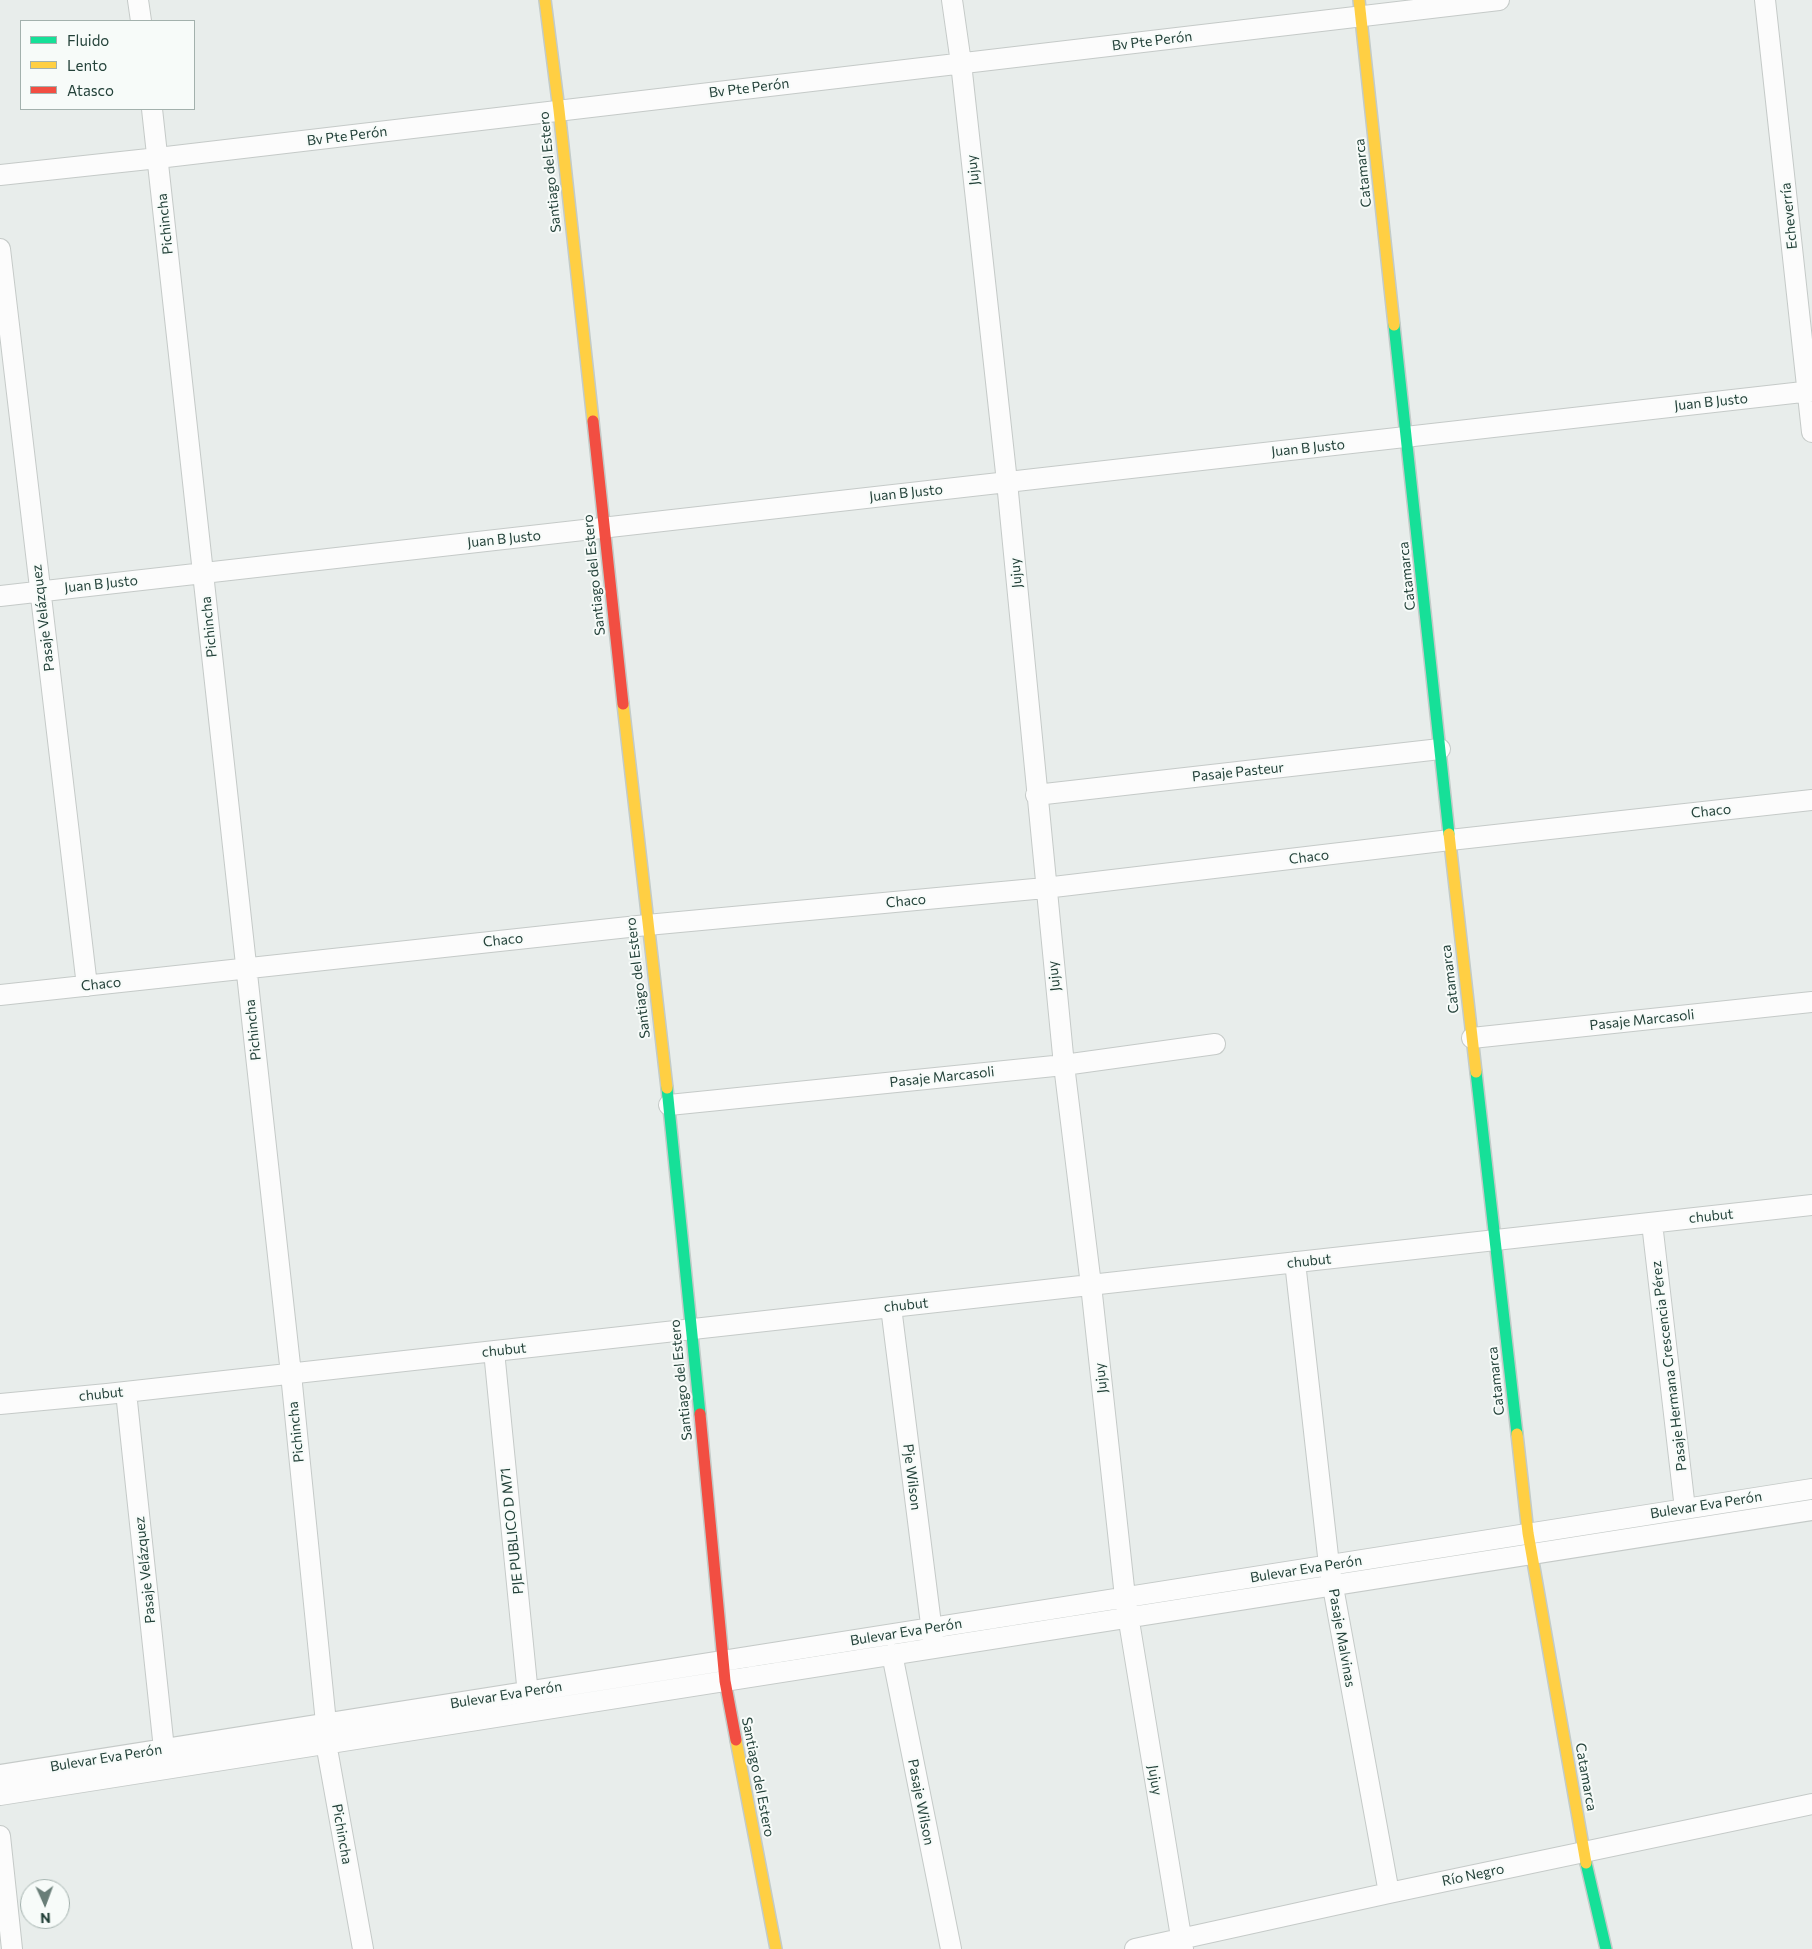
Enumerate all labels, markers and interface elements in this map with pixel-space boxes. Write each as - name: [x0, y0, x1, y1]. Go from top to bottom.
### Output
- legend: [20, 20, 195, 110]
- street label: Bv Pte Perón: [1111, 28, 1193, 54]
- text: Fluido: [67, 31, 109, 49]
- text: Lento: [67, 56, 107, 74]
- street label: Bv Pte Perón: [708, 75, 790, 101]
- text: Atasco: [67, 81, 114, 99]
- street label: Santiago del Estero: [535, 111, 565, 233]
- street label: Bv Pte Perón: [306, 123, 388, 149]
- street label: Catamarca: [1351, 138, 1375, 208]
- street label: Jujuy: [963, 154, 983, 186]
- street label: Echeverría: [1777, 182, 1801, 250]
- street label: Pichincha: [153, 193, 177, 255]
- street label: Juan B Justo: [1673, 390, 1749, 414]
- street label: Juan B Justo: [1270, 436, 1346, 460]
- street label: Juan B Justo: [868, 481, 944, 505]
- street label: Santiago del Estero: [579, 514, 609, 636]
- street label: Juan B Justo: [466, 527, 542, 551]
- street label: Catamarca: [1395, 541, 1419, 611]
- street label: Jujuy: [1006, 557, 1026, 589]
- street label: Pasaje Velázquez: [28, 564, 58, 672]
- street label: Juan B Justo: [63, 572, 139, 596]
- street label: Pichincha: [197, 596, 221, 658]
- street label: Pasaje Pasteur: [1191, 759, 1285, 785]
- street label: Chaco: [1690, 801, 1732, 821]
- street label: Chaco: [1288, 846, 1330, 868]
- street label: Chaco: [885, 891, 927, 911]
- street label: Santiago del Estero: [622, 917, 654, 1039]
- street label: Chaco: [482, 930, 524, 950]
- street label: Catamarca: [1437, 944, 1463, 1014]
- street label: Jujuy: [1044, 960, 1064, 992]
- street label: Chaco: [80, 974, 122, 994]
- street label: Pichincha: [241, 999, 265, 1061]
- street label: Pasaje Marcasoli: [1589, 1006, 1695, 1034]
- street label: Pasaje Marcasoli: [889, 1063, 995, 1091]
- street label: chubut: [1688, 1205, 1734, 1227]
- street label: chubut: [1286, 1250, 1332, 1272]
- street label: Pasaje Hermana Crescencia Pérez: [1648, 1260, 1690, 1472]
- street label: chubut: [883, 1294, 929, 1316]
- street label: Santiago del Estero: [666, 1319, 696, 1441]
- street label: chubut: [481, 1339, 527, 1361]
- street label: Catamarca: [1484, 1346, 1508, 1416]
- street label: Jujuy: [1091, 1362, 1111, 1394]
- street label: chubut: [78, 1383, 124, 1405]
- street label: Pichincha: [284, 1401, 308, 1463]
- street label: Pje Wilson: [900, 1443, 924, 1511]
- street label: PJE PUBLICO D M71: [497, 1467, 527, 1595]
- street label: Bulevar Eva Perón: [1649, 1488, 1763, 1522]
- street label: Pasaje Velázquez: [131, 1516, 159, 1624]
- street label: Bulevar Eva Perón: [1249, 1552, 1363, 1586]
- street label: Pasaje Malvinas: [1325, 1587, 1359, 1689]
- street label: Bulevar Eva Perón: [849, 1615, 963, 1649]
- street label: Bulevar Eva Perón: [449, 1678, 563, 1712]
- street label: Santiago del Estero: [738, 1716, 778, 1838]
- street label: Bulevar Eva Perón: [49, 1741, 163, 1775]
- street label: Catamarca: [1572, 1742, 1600, 1812]
- street label: Pasaje Wilson: [904, 1757, 938, 1847]
- street label: Jujuy: [1144, 1764, 1166, 1796]
- street label: Pichincha: [328, 1802, 356, 1866]
- street label: Río Negro: [1440, 1860, 1506, 1890]
- north arrow: [20, 1879, 70, 1929]
- text: N: [40, 1910, 51, 1927]

